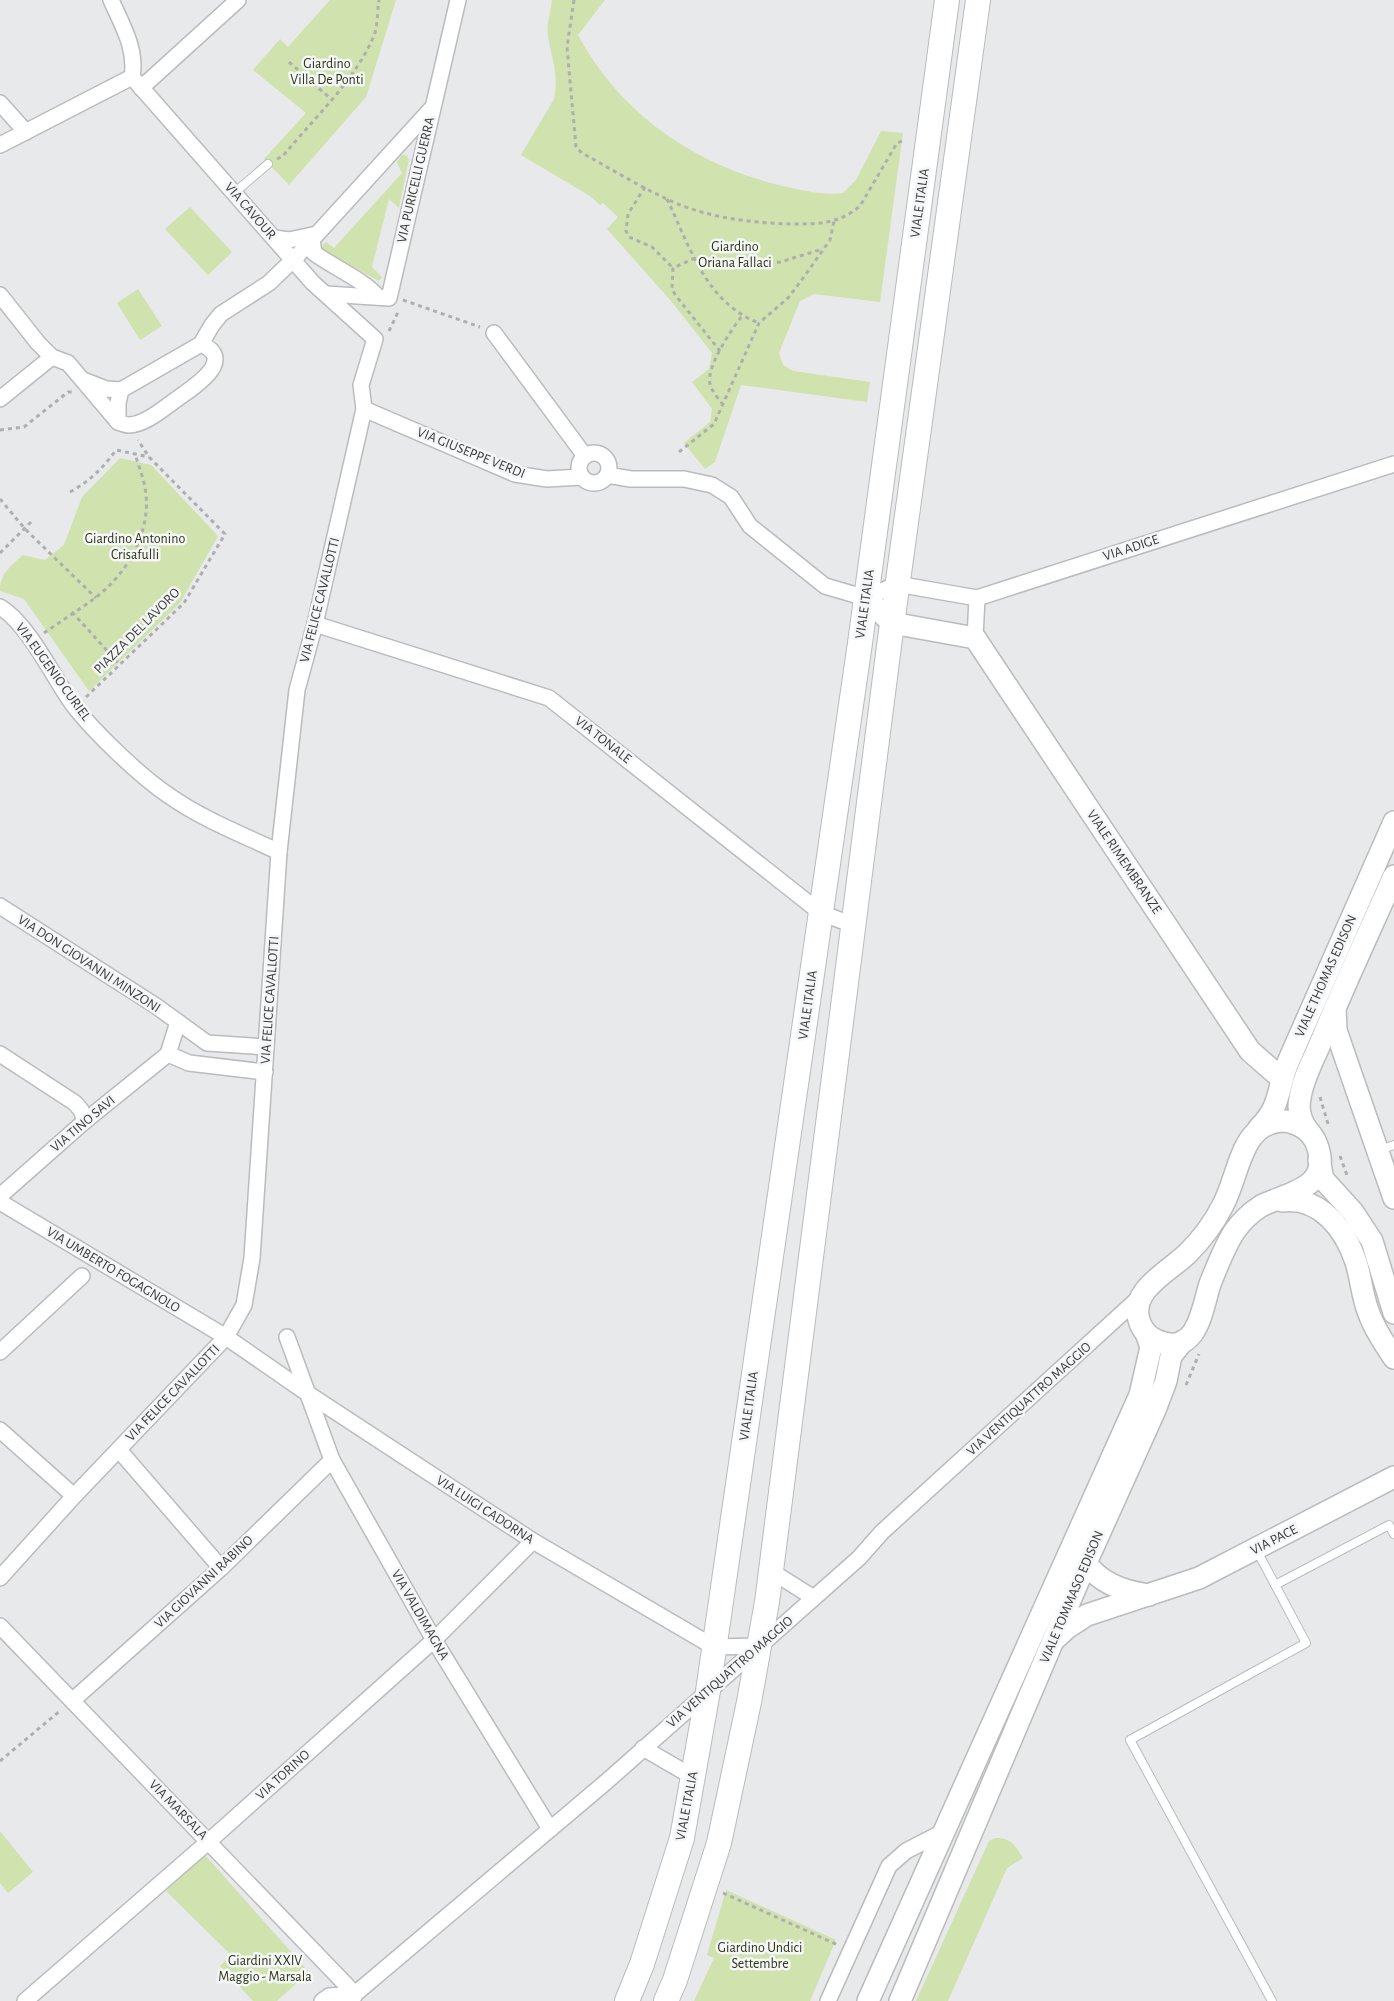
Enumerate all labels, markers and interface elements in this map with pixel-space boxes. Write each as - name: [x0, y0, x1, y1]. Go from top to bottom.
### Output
- park label: Giardino Villa De Ponti: [290, 57, 364, 87]
- street label: VIA PURICELLI GUERRA: [395, 116, 437, 244]
- street label: VIALE ITALIA: [908, 167, 932, 239]
- street label: VIA CAVOUR: [222, 180, 278, 242]
- park label: Giardino Oriana Fallaci: [698, 240, 772, 270]
- street label: VIA GIUSEPPE VERDI: [415, 425, 527, 481]
- park label: Giardino Antonino Crisafulli: [85, 532, 185, 562]
- street label: VIA ADIGE: [1101, 532, 1161, 564]
- street label: VIA FELICE CAVALLOTTI: [298, 536, 342, 664]
- street label: VIALE ITALIA: [853, 568, 877, 640]
- street label: PIAZZA DEL LAVORO: [91, 585, 183, 677]
- street label: VIA EUGENIO CURIEL: [13, 621, 93, 724]
- street label: VIA TONALE: [572, 714, 634, 766]
- street label: VIALE RIMEMBRANZE: [1084, 807, 1164, 917]
- street label: VIA DON GIOVANNI MINZONI: [15, 913, 163, 1015]
- street label: VIALE THOMAS EDISON: [1293, 913, 1359, 1039]
- street label: VIA FELICE CAVALLOTTI: [259, 936, 281, 1064]
- street label: VIALE ITALIA: [796, 969, 820, 1041]
- street label: VIA TINO SAVI: [48, 1093, 118, 1155]
- street label: VIA UMBERTO FOGAGNOLO: [44, 1225, 182, 1315]
- street label: VIA VENTIQUATTRO MAGGIO: [964, 1340, 1094, 1458]
- street label: VIA FELICE CAVALLOTTI: [123, 1342, 223, 1444]
- street label: VIALE ITALIA: [737, 1370, 761, 1442]
- street label: VIA LUIGI CADORNA: [434, 1473, 536, 1547]
- street label: VIA PACE: [1248, 1522, 1300, 1558]
- street label: VIALE TOMMASO EDISON: [1038, 1529, 1106, 1665]
- street label: VIA GIOVANNI RABINO: [152, 1533, 256, 1631]
- street label: VIA VALDIMAGNA: [389, 1568, 451, 1662]
- street label: VIA VENTIQUATTRO MAGGIO: [664, 1614, 796, 1730]
- street label: VIA TORINO: [253, 1747, 313, 1803]
- street label: VIALE ITALIA: [673, 1770, 701, 1842]
- street label: VIA MARSALA: [146, 1777, 210, 1843]
- park label: Giardino Undici Settembre: [718, 1941, 802, 1971]
- park label: Giardini XXIV Maggio - Marsala: [218, 1954, 312, 1984]

